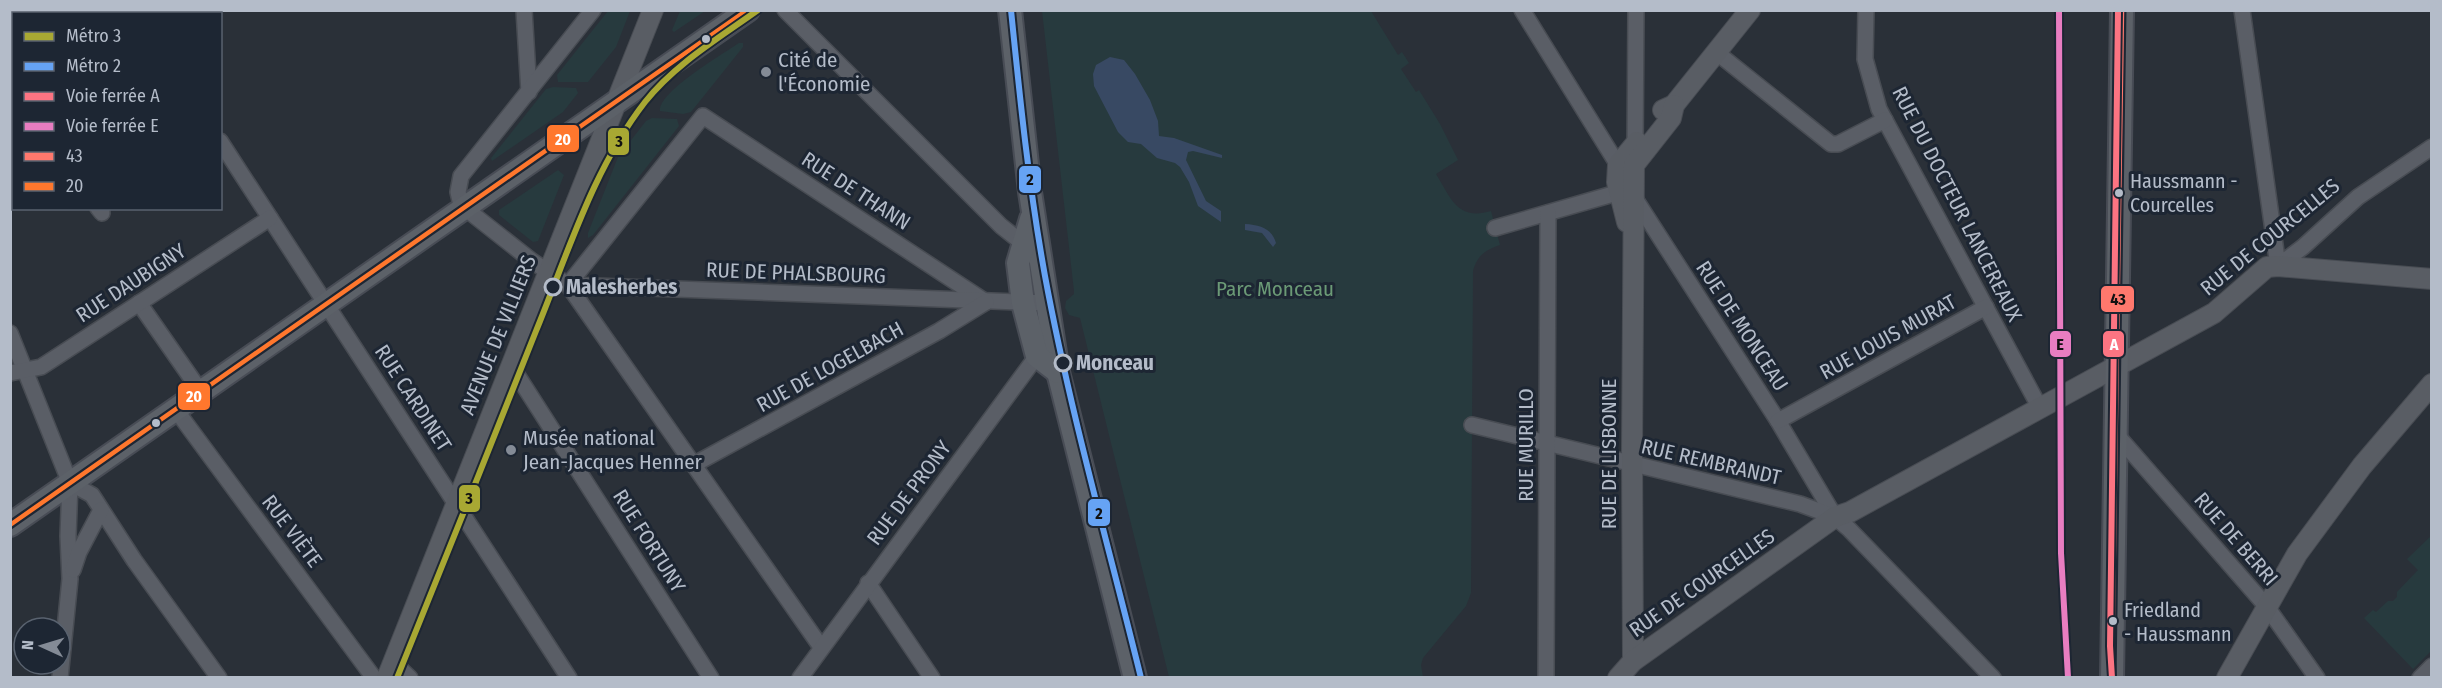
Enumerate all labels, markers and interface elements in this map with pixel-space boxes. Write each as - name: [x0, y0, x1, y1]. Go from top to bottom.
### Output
- legend: [12, 12, 222, 210]
- text: Métro 3: [66, 25, 121, 47]
- unlabelled marker: [700, 33, 712, 45]
- place label: Cité de l'Économie: [778, 47, 870, 97]
- text: Métro 2: [66, 55, 121, 77]
- marker: Cité de l'Économie: [759, 65, 773, 79]
- street label: RUE DU DOCTEUR LANCEREAUX: [1886, 82, 2028, 327]
- text: Voie ferrée A: [66, 85, 160, 107]
- text: Voie ferrée E: [66, 115, 159, 137]
- line badge: 20: [546, 124, 580, 153]
- line badge: 3: [607, 127, 630, 156]
- text: 20: [554, 130, 571, 149]
- text: 3: [614, 132, 623, 151]
- text: 43: [66, 145, 83, 167]
- street label: RUE DE THANN: [797, 146, 915, 236]
- line badge: 2: [1018, 165, 1042, 194]
- place label: Haussmann - Courcelles: [2130, 169, 2238, 217]
- text: 2: [1025, 170, 1034, 189]
- street label: RUE DE COURCELLES: [2195, 173, 2345, 301]
- text: 20: [66, 175, 83, 197]
- marker: Haussmann - Courcelles: [2113, 187, 2125, 199]
- street label: RUE DAUBIGNY: [71, 238, 191, 328]
- street label: AVENUE DE VILLIERS: [454, 251, 542, 419]
- street label: RUE DE MONCEAU: [1690, 256, 1794, 396]
- street label: RUE DE PHALSBOURG: [706, 257, 886, 289]
- place label: Malesherbes: [566, 274, 677, 300]
- park label: Parc Monceau: [1216, 276, 1334, 302]
- marker: Malesherbes: [544, 278, 562, 296]
- line badge: 43: [2100, 285, 2135, 313]
- street label: RUE LOUIS MURAT: [1815, 289, 1961, 385]
- text: 43: [2110, 290, 2126, 309]
- street label: RUE DE LOGELBACH: [752, 316, 908, 418]
- line badge: E: [2049, 330, 2072, 358]
- line badge: A: [2102, 330, 2125, 358]
- text: E: [2056, 335, 2064, 354]
- text: A: [2109, 335, 2119, 354]
- street label: RUE CARDINET: [369, 340, 457, 456]
- place label: Monceau: [1076, 350, 1154, 376]
- marker: Monceau: [1054, 354, 1072, 372]
- street label: RUE DE LISBONNE: [1596, 379, 1622, 529]
- line badge: 20: [177, 382, 211, 411]
- text: 20: [185, 387, 202, 406]
- street label: RUE MURILLO: [1513, 388, 1539, 502]
- unlabelled marker: [150, 417, 162, 429]
- place label: Musée national Jean-Jacques Henner: [523, 425, 703, 475]
- street label: RUE REMBRANDT: [1639, 433, 1784, 491]
- street label: RUE DE PRONY: [861, 435, 957, 550]
- marker: Musée national Jean-Jacques Henner: [504, 443, 518, 457]
- line badge: 3: [458, 484, 481, 513]
- street label: RUE FORTUNY: [607, 485, 691, 598]
- street label: RUE DE BERRI: [2188, 487, 2284, 591]
- text: 3: [464, 489, 473, 508]
- street label: RUE VIÈTE: [256, 490, 328, 573]
- line badge: 2: [1087, 498, 1111, 527]
- text: 2: [1094, 504, 1103, 523]
- street label: RUE DE COURCELLES: [1624, 523, 1780, 643]
- place label: Friedland - Haussmann: [2124, 598, 2232, 646]
- marker: Friedland - Haussmann: [2107, 615, 2119, 627]
- north arrow: [12, 616, 72, 676]
- text: N: [18, 640, 37, 650]

